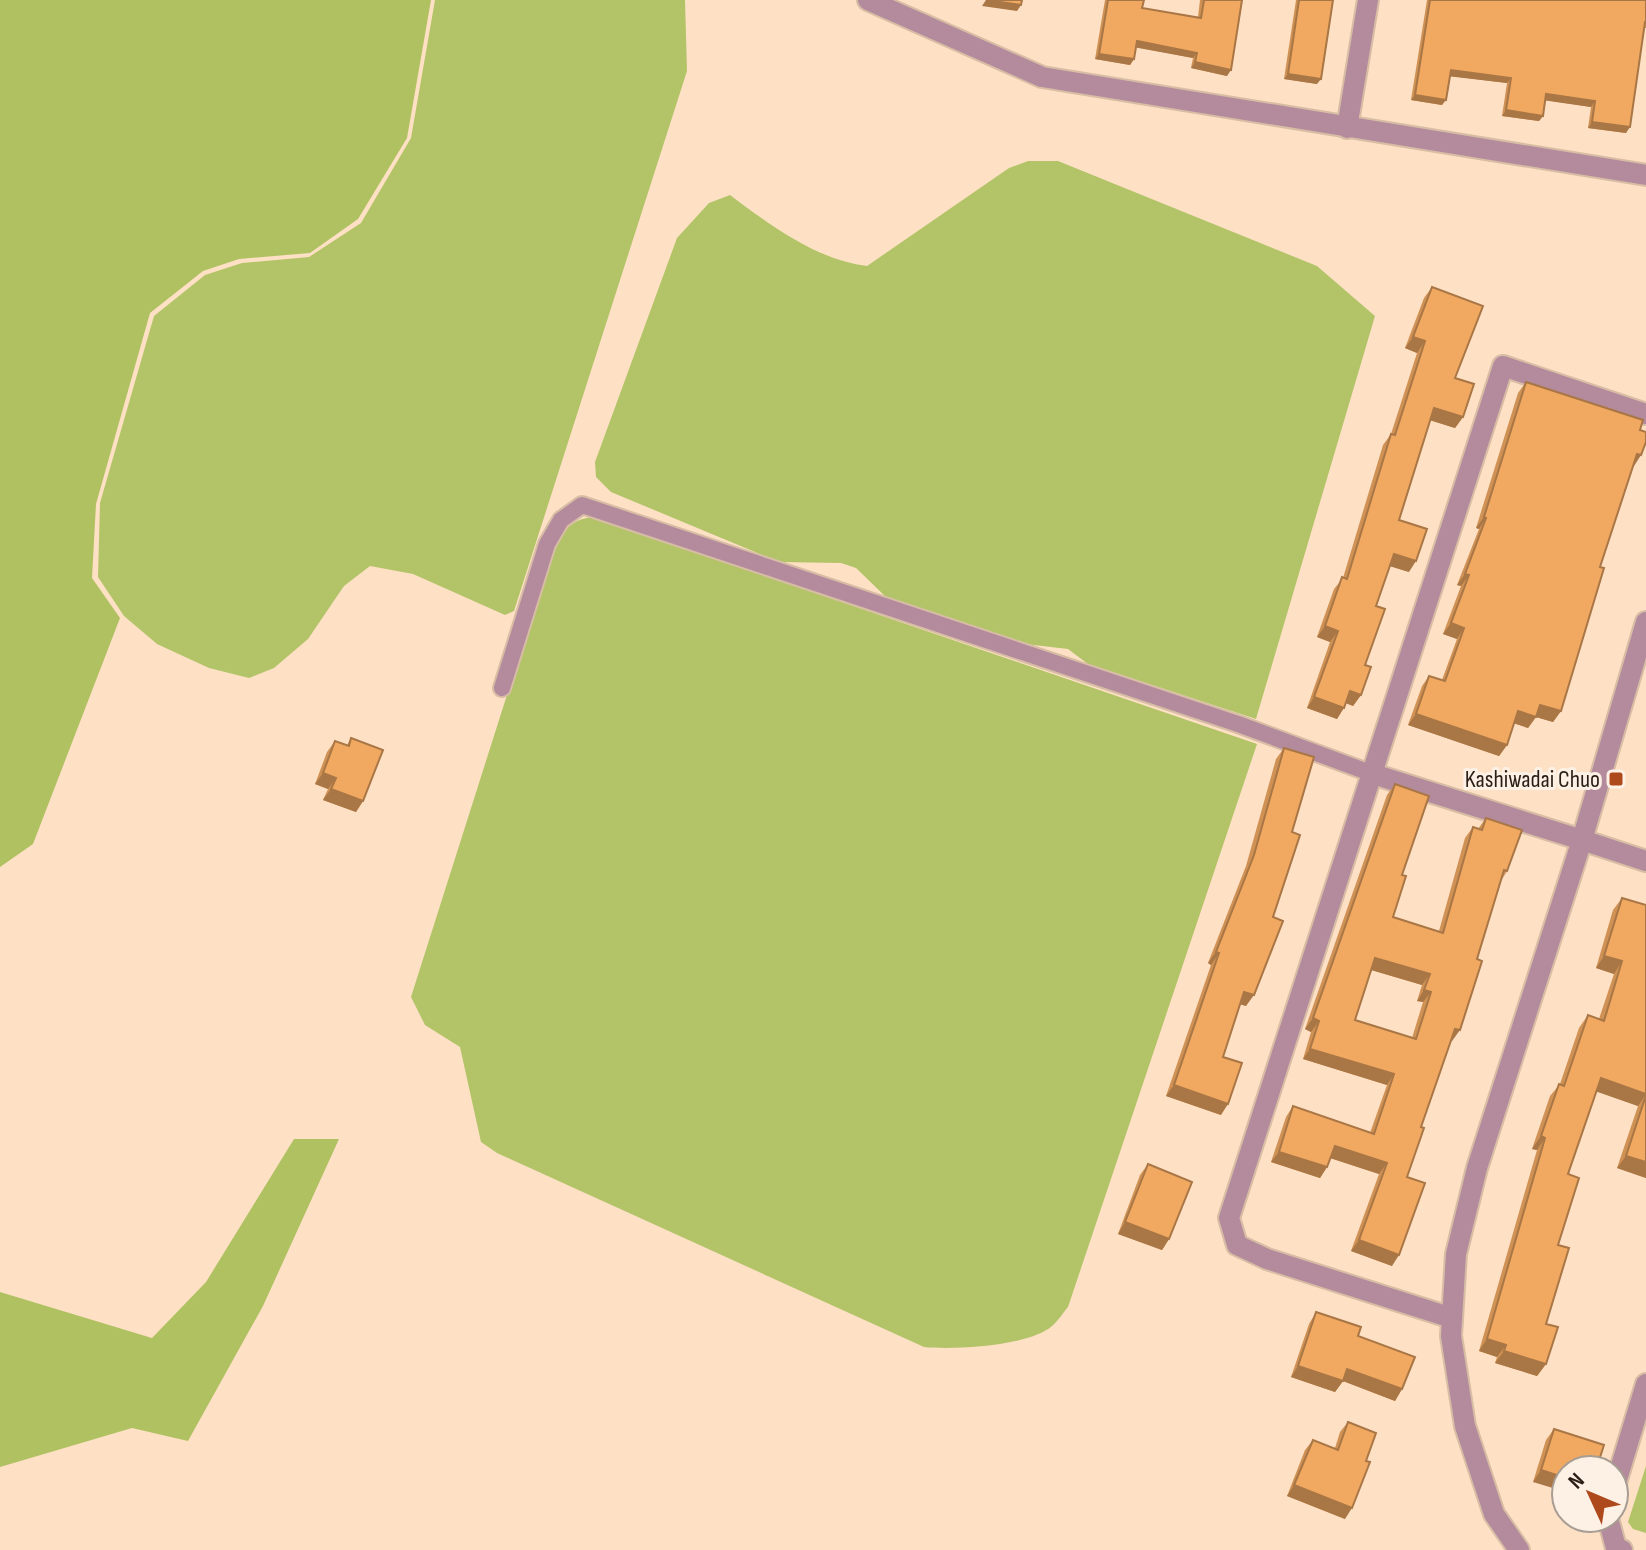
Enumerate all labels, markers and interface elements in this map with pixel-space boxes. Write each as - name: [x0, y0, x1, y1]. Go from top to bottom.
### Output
- place label: Kashiwadai Chuo: [1465, 765, 1600, 794]
- marker: Kashiwadai Chuo: [1607, 770, 1625, 788]
- north arrow: [1550, 1454, 1630, 1534]
- text: N: [1563, 1468, 1590, 1495]

